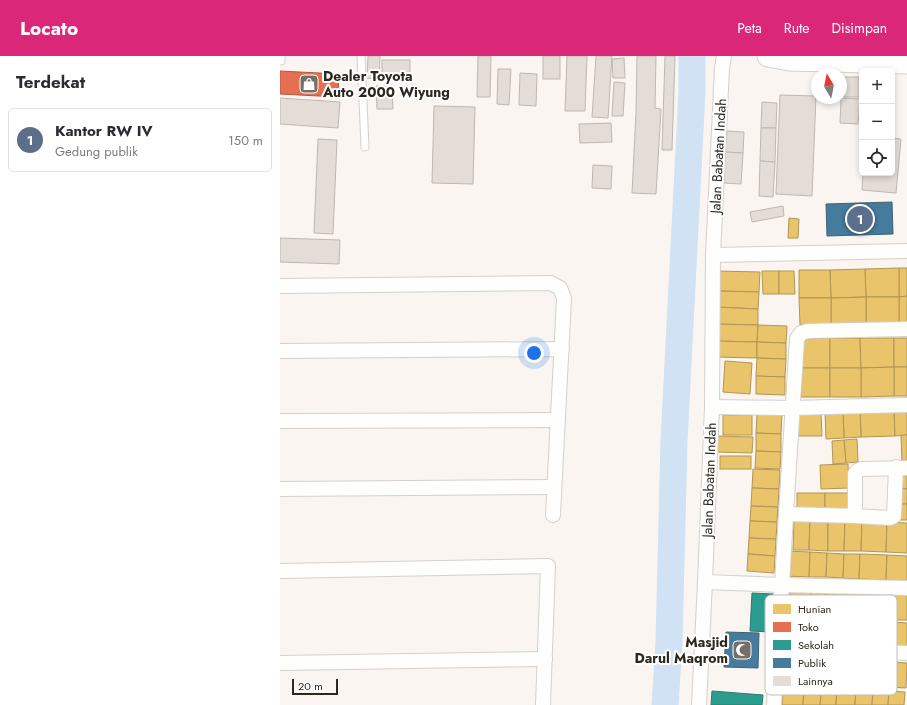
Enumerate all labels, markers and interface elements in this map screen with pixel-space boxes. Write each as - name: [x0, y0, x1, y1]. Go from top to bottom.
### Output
- text: Locato: [20, 15, 78, 42]
- text: Peta: [737, 18, 762, 38]
- text: Rute: [784, 18, 810, 38]
- text: Disimpan: [832, 18, 887, 38]
- place label: Dealer Toyota Auto 2000 Wiyung: [322, 66, 450, 102]
- north arrow: [811, 68, 847, 104]
- map controls: [859, 68, 895, 176]
- button: +: [859, 68, 895, 104]
- text: Terdekat: [16, 70, 85, 94]
- shop icon: Dealer Toyota Auto 2000 Wiyung: [298, 73, 320, 95]
- street label: Jalan Babatan Indah: [705, 98, 731, 216]
- button: −: [859, 104, 895, 140]
- text: Kantor RW IV: [55, 120, 153, 142]
- text: 1: [27, 131, 33, 150]
- text: 150 m: [228, 131, 263, 150]
- button: locate: [859, 140, 895, 176]
- text: Gedung publik: [55, 142, 138, 161]
- pin: 1: [847, 204, 873, 234]
- your location: [524, 343, 544, 363]
- street label: Jalan Babatan Indah: [697, 422, 721, 540]
- legend: [765, 595, 897, 695]
- text: Hunian: [798, 601, 831, 617]
- text: Toko: [798, 619, 819, 635]
- place label: Masjid Darul Maqrom: [634, 632, 728, 668]
- text: Sekolah: [798, 637, 834, 653]
- mosque icon: Masjid Darul Maqrom: [731, 639, 753, 661]
- text: Publik: [798, 655, 826, 671]
- text: Lainnya: [798, 673, 833, 689]
- scale bar: [292, 677, 338, 696]
- text: 20 m: [298, 678, 323, 694]

